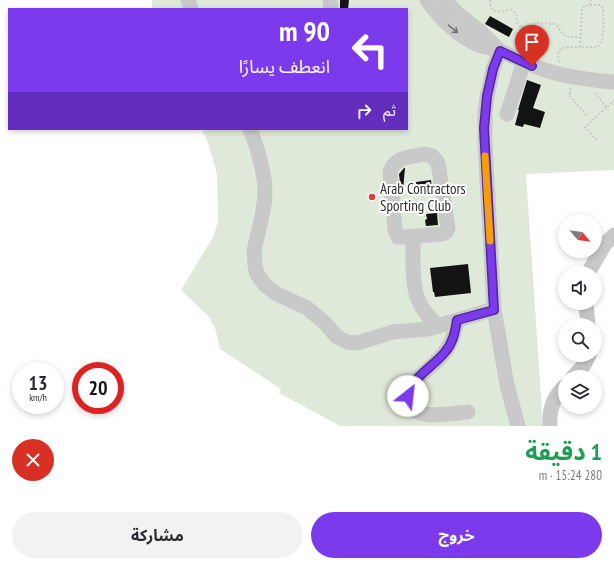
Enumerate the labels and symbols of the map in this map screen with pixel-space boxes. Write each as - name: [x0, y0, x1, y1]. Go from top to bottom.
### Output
- one-way arrow: [448, 24, 458, 33]
- pin: [515, 25, 549, 66]
- place label: Arab Contractors Sporting Club: [380, 179, 466, 215]
- marker: Arab Contractors Sporting Club: [367, 192, 377, 202]
- north arrow: [558, 214, 602, 258]
- speed limit sign: 20: [72, 362, 124, 414]
- position arrow: [387, 375, 429, 417]

